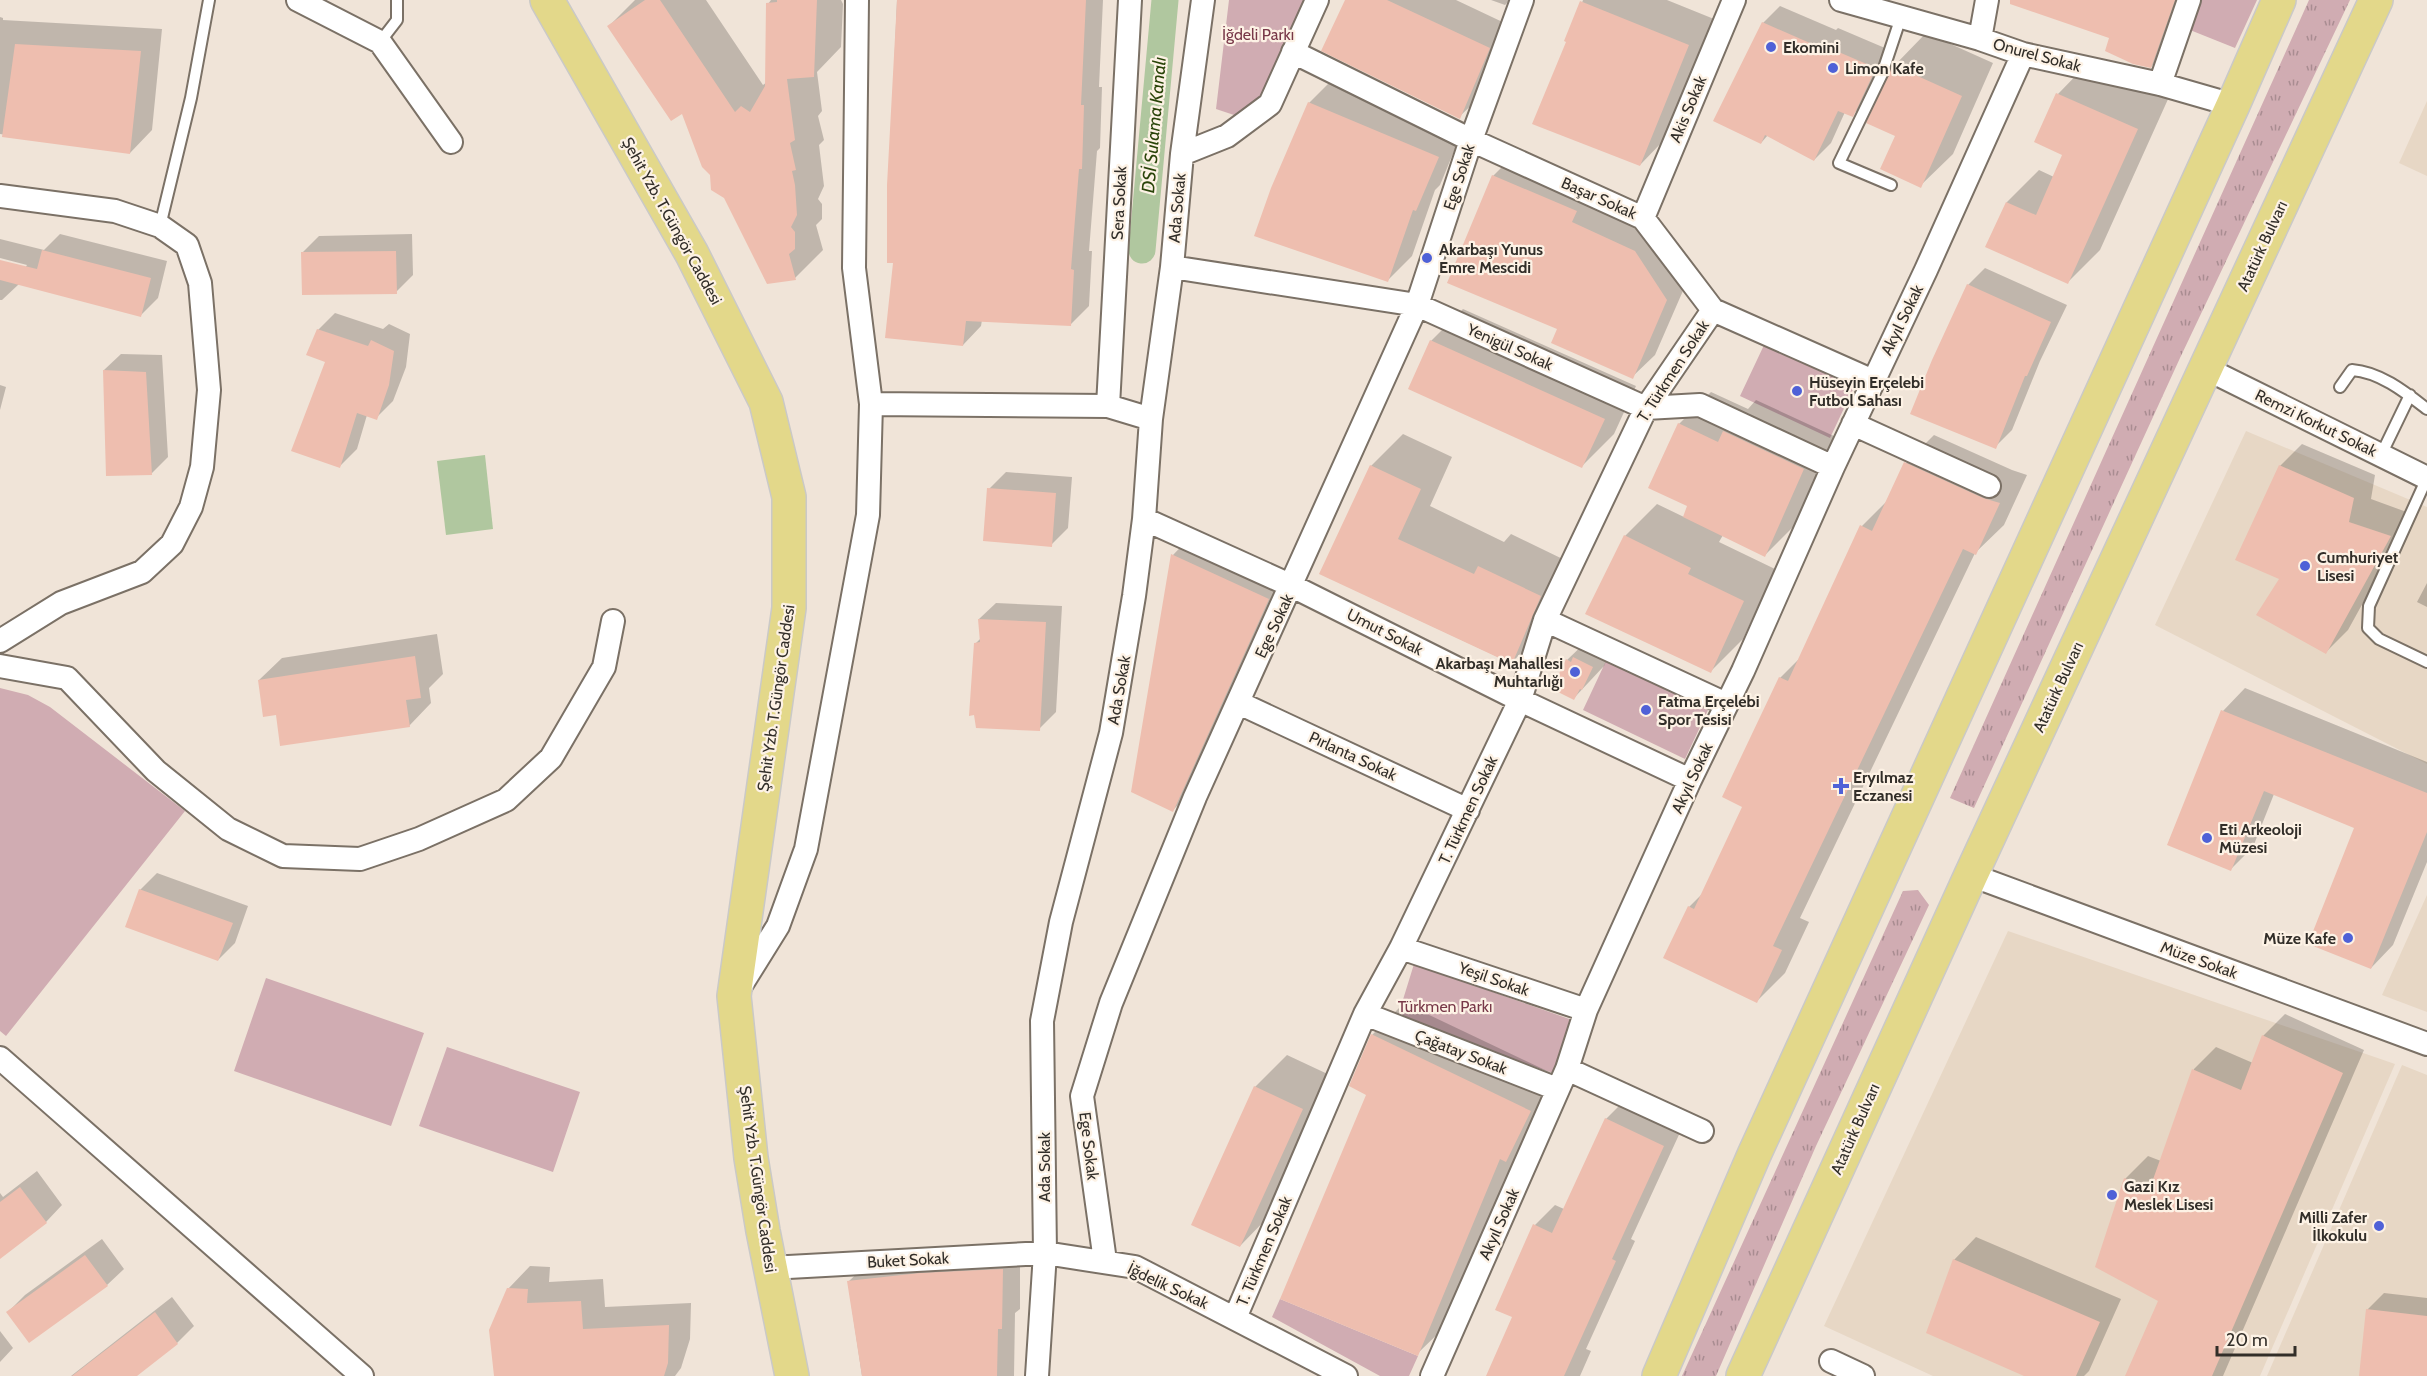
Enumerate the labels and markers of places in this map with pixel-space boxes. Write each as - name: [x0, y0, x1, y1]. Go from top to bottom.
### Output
- place label: Ekomini: [1783, 38, 1839, 57]
- marker: Ekomini: [1764, 40, 1778, 54]
- place label: Limon Kafe: [1845, 59, 1924, 78]
- marker: Limon Kafe: [1826, 61, 1840, 75]
- place label: Akarbaşı Yunus Emre Mescidi: [1439, 240, 1543, 277]
- marker: Akarbaşı Yunus Emre Mescidi: [1420, 251, 1434, 265]
- place label: Hüseyin Erçelebi Futbol Sahası: [1809, 373, 1924, 410]
- marker: Hüseyin Erçelebi Futbol Sahası: [1790, 384, 1804, 398]
- place label: Cumhuriyet Lisesi: [2317, 548, 2399, 585]
- marker: Cumhuriyet Lisesi: [2298, 559, 2312, 573]
- place label: Akarbaşı Mahallesi Muhtarlığı: [1436, 654, 1563, 691]
- marker: Akarbaşı Mahallesi Muhtarlığı: [1568, 665, 1582, 679]
- place label: Fatma Erçelebi Spor Tesisi: [1658, 692, 1760, 729]
- marker: Fatma Erçelebi Spor Tesisi: [1639, 703, 1653, 717]
- place label: Eryılmaz Eczanesi: [1853, 768, 1914, 805]
- marker: Eryılmaz Eczanesi: [1834, 779, 1848, 793]
- place label: Eti Arkeoloji Müzesi: [2219, 820, 2302, 857]
- marker: Eti Arkeoloji Müzesi: [2200, 831, 2214, 845]
- place label: Müze Kafe: [2263, 929, 2336, 948]
- marker: Müze Kafe: [2341, 931, 2355, 945]
- place label: Gazi Kız Meslek Lisesi: [2124, 1177, 2213, 1214]
- marker: Gazi Kız Meslek Lisesi: [2105, 1188, 2119, 1202]
- place label: Milli Zafer İlkokulu: [2299, 1208, 2368, 1245]
- marker: Milli Zafer İlkokulu: [2372, 1219, 2386, 1233]

